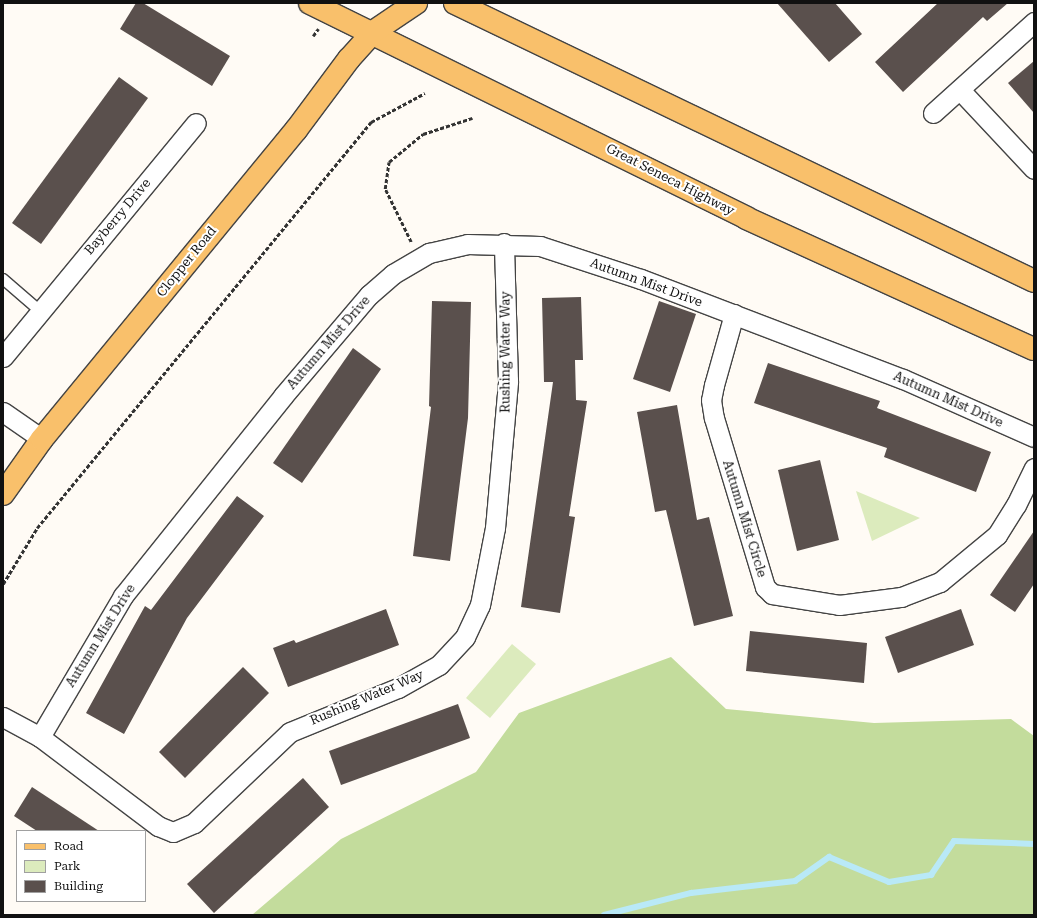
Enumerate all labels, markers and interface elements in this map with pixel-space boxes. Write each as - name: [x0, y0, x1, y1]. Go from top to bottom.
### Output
- street label: Great Seneca Highway: [603, 141, 737, 219]
- street label: Bayberry Drive: [82, 176, 154, 258]
- street label: Clopper Road: [154, 224, 220, 300]
- street label: Autumn Mist Drive: [588, 255, 704, 311]
- street label: Rushing Water Way: [498, 291, 514, 413]
- street label: Autumn Mist Drive: [284, 293, 374, 393]
- street label: Autumn Mist Drive: [891, 369, 1005, 431]
- street label: Autumn Mist Circle: [719, 459, 769, 579]
- street label: Autumn Mist Drive: [63, 582, 139, 690]
- street label: Rushing Water Way: [308, 667, 426, 729]
- legend: [16, 830, 146, 902]
- text: Road: [54, 839, 83, 853]
- text: Park: [54, 859, 80, 873]
- text: Building: [54, 879, 103, 893]

